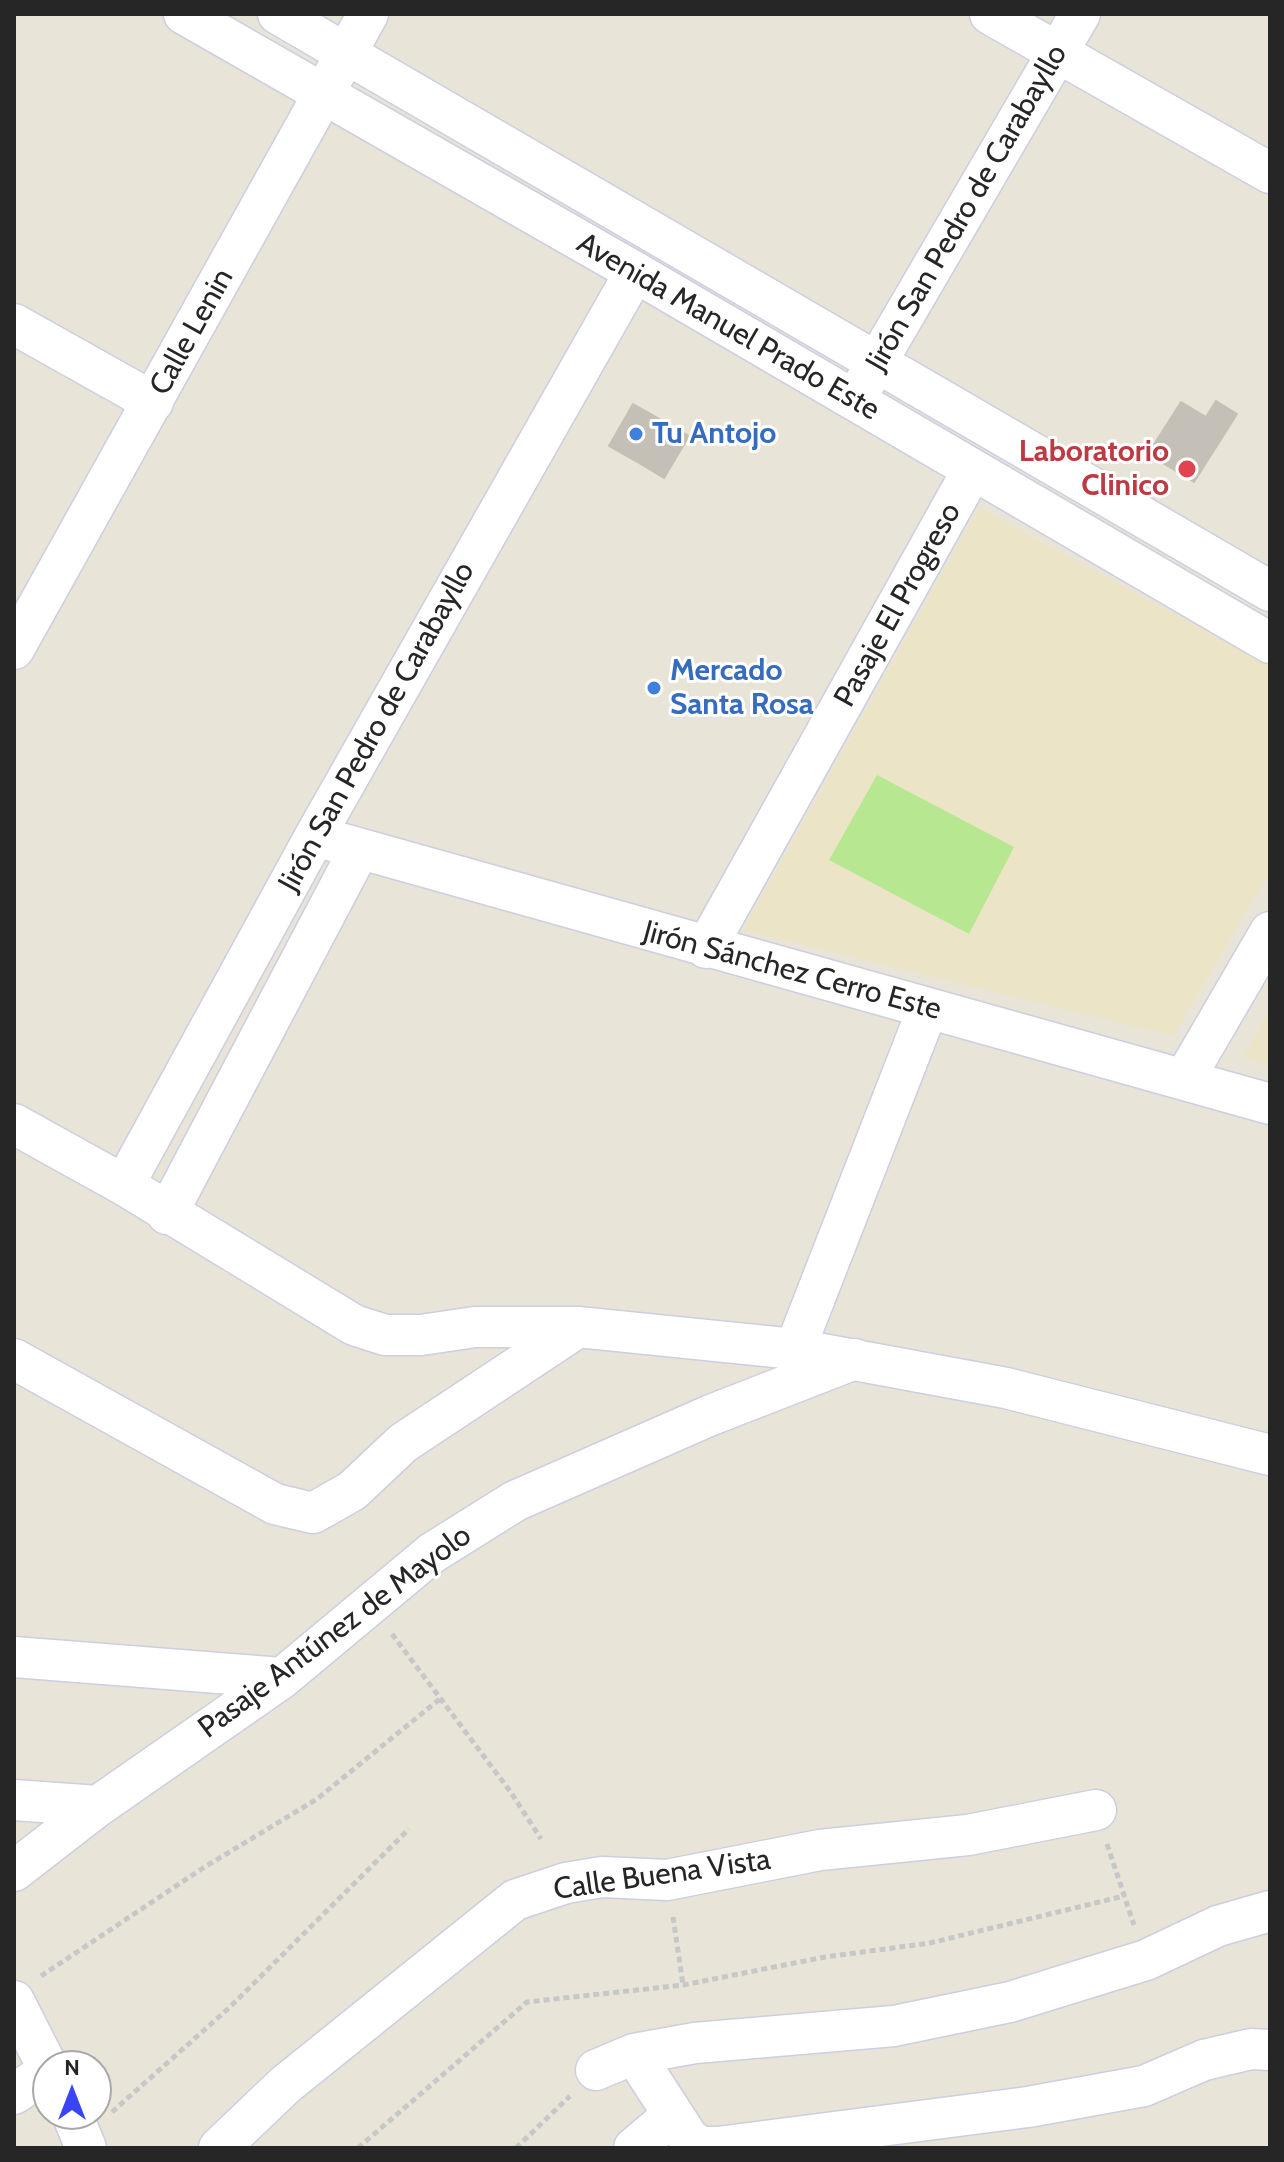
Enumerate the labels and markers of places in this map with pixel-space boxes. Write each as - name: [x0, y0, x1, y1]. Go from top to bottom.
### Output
- place label: Tu Antojo: [652, 416, 776, 452]
- marker: Tu Antojo: [627, 425, 645, 443]
- place label: Laboratorio Clinico: [1019, 434, 1169, 504]
- marker: Laboratorio Clinico: [1176, 458, 1198, 480]
- place label: Mercado Santa Rosa: [670, 653, 814, 724]
- marker: Mercado Santa Rosa: [645, 679, 663, 697]

